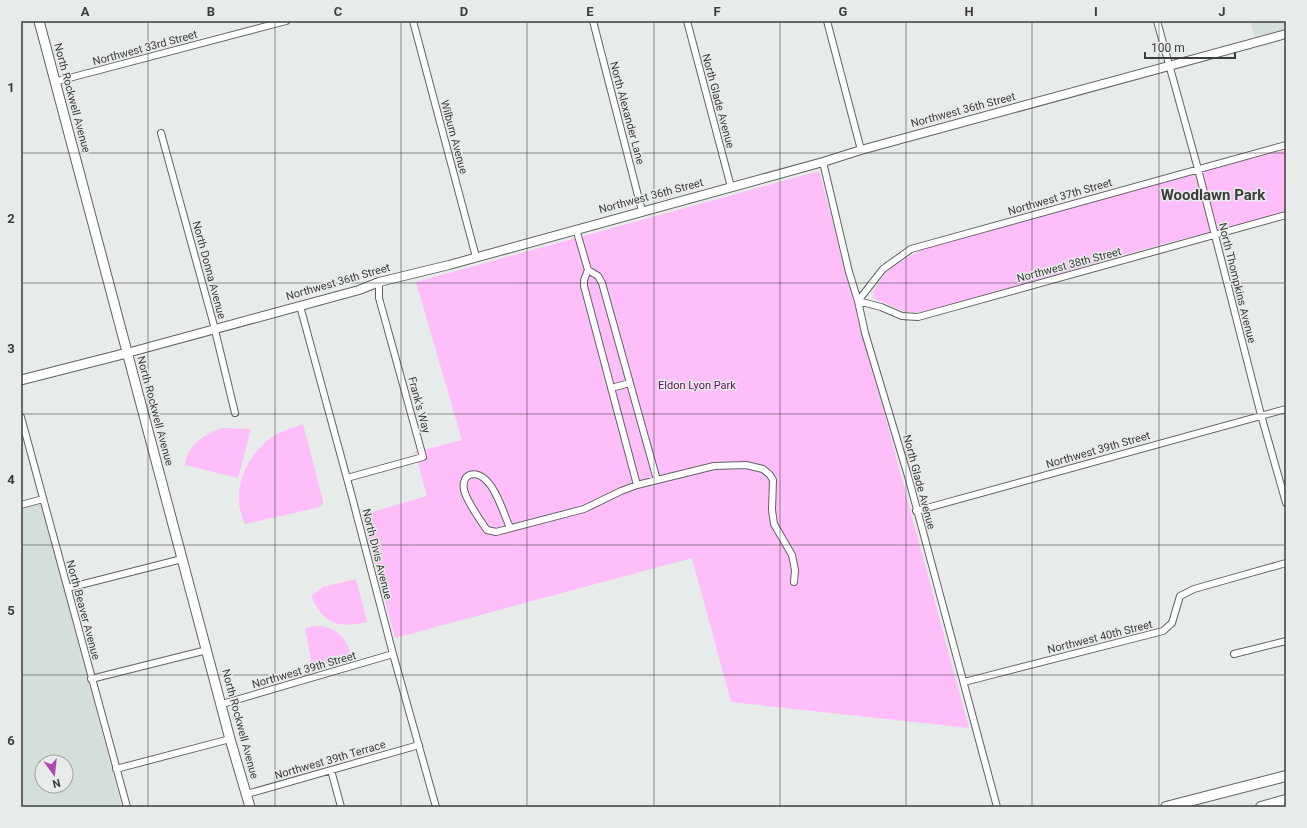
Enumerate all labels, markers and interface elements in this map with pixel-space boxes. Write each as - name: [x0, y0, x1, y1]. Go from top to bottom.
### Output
- text: A: [81, 4, 90, 19]
- text: B: [207, 4, 215, 19]
- text: C: [334, 4, 343, 19]
- text: D: [460, 4, 468, 19]
- text: E: [586, 4, 594, 19]
- text: F: [713, 4, 721, 19]
- text: G: [839, 4, 848, 19]
- text: H: [964, 4, 974, 19]
- text: I: [1094, 4, 1098, 19]
- text: J: [1218, 4, 1226, 19]
- street label: Northwest 33rd Street: [91, 28, 199, 68]
- scale bar: [1145, 34, 1235, 60]
- text: 100 m: [1151, 41, 1185, 55]
- street label: North Rockwell Avenue: [51, 42, 93, 154]
- street label: North Glade Avenue: [699, 52, 737, 150]
- street label: North Alexander Lane: [607, 60, 647, 166]
- text: 1: [7, 80, 15, 95]
- street label: Northwest 36th Street: [909, 90, 1017, 130]
- street label: Wilburn Avenue: [438, 99, 470, 175]
- street label: Northwest 36th Street: [597, 176, 705, 216]
- street label: Northwest 37th Street: [1006, 176, 1114, 218]
- district label: Woodlawn Park: [1161, 186, 1266, 204]
- text: 2: [7, 211, 15, 226]
- street label: North Donna Avenue: [190, 220, 228, 321]
- street label: North Thompkins Avenue: [1216, 221, 1258, 345]
- street label: Northwest 38th Street: [1015, 245, 1123, 285]
- street label: Northwest 36th Street: [284, 261, 392, 303]
- text: 3: [7, 341, 15, 356]
- street label: North Rockwell Avenue: [134, 355, 176, 467]
- street label: Frank's Way: [405, 375, 433, 435]
- park label: Eldon Lyon Park: [658, 379, 736, 392]
- street label: Northwest 39th Street: [1044, 429, 1152, 471]
- street label: North Glade Avenue: [900, 433, 938, 531]
- text: 4: [7, 472, 15, 487]
- street label: North Divis Avenue: [359, 507, 395, 601]
- street label: North Beaver Avenue: [63, 559, 103, 661]
- text: 5: [7, 603, 15, 618]
- street label: Northwest 40th Street: [1046, 618, 1154, 656]
- street label: Northwest 39th Street: [250, 649, 358, 691]
- street label: North Rockwell Avenue: [219, 668, 261, 780]
- text: 6: [7, 733, 15, 748]
- street label: Northwest 39th Terrace: [273, 738, 387, 782]
- north arrow: [34, 754, 74, 794]
- text: N: [51, 776, 62, 791]

